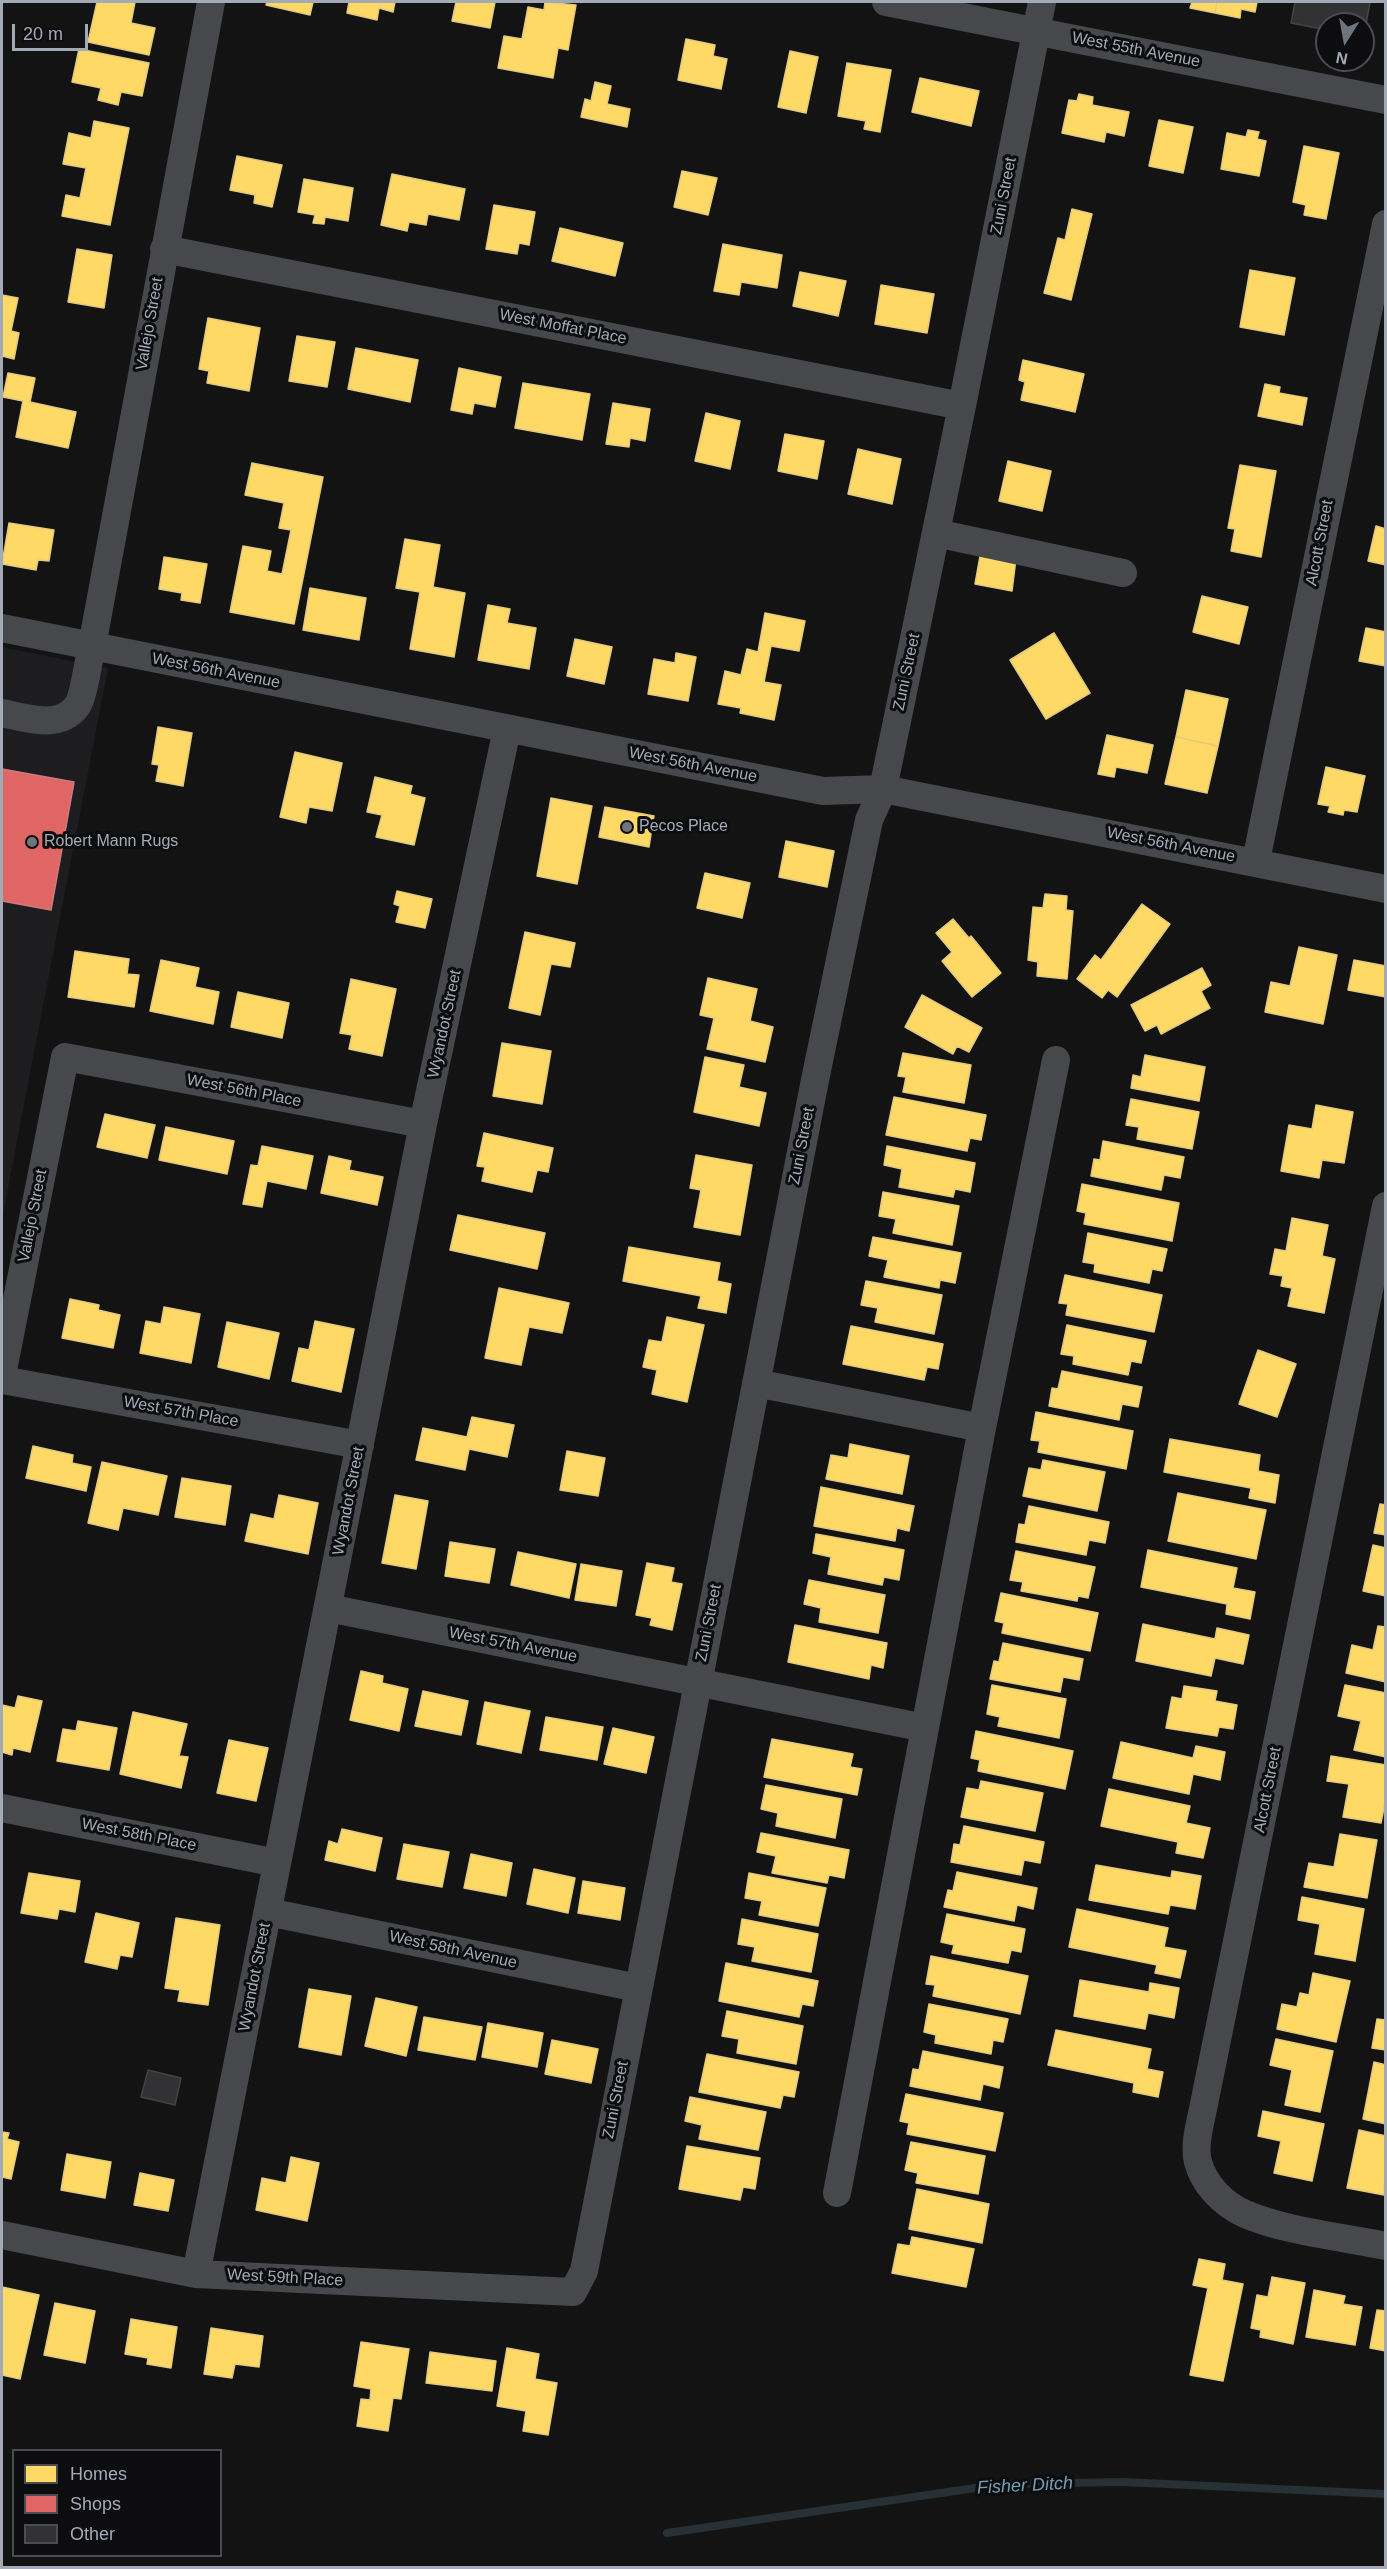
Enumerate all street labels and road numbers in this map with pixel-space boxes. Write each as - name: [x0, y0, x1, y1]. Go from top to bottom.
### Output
- street label: West 55th Avenue: [1070, 28, 1202, 72]
- street label: Zuni Street: [987, 156, 1021, 236]
- street label: Vallejo Street: [132, 276, 168, 372]
- street label: West Moffat Place: [498, 305, 628, 349]
- street label: Alcott Street: [1302, 498, 1338, 588]
- street label: Zuni Street: [889, 632, 925, 712]
- street label: West 56th Avenue: [150, 649, 282, 693]
- street label: West 56th Avenue: [627, 743, 759, 787]
- street label: West 56th Avenue: [1105, 823, 1237, 867]
- street label: Wyandot Street: [424, 968, 466, 1080]
- street label: West 56th Place: [185, 1070, 303, 1112]
- street label: Zuni Street: [785, 1106, 819, 1186]
- street label: Vallejo Street: [15, 1168, 51, 1264]
- street label: West 57th Place: [122, 1392, 240, 1432]
- street label: Wyandot Street: [329, 1445, 369, 1557]
- street label: Zuni Street: [692, 1583, 726, 1663]
- street label: West 57th Avenue: [447, 1623, 579, 1667]
- street label: Alcott Street: [1250, 1745, 1286, 1835]
- street label: West 58th Place: [80, 1814, 198, 1856]
- street label: Wyandot Street: [235, 1921, 275, 2033]
- street label: West 58th Avenue: [387, 1927, 519, 1973]
- street label: Zuni Street: [599, 2060, 633, 2140]
- street label: West 59th Place: [226, 2265, 344, 2291]

